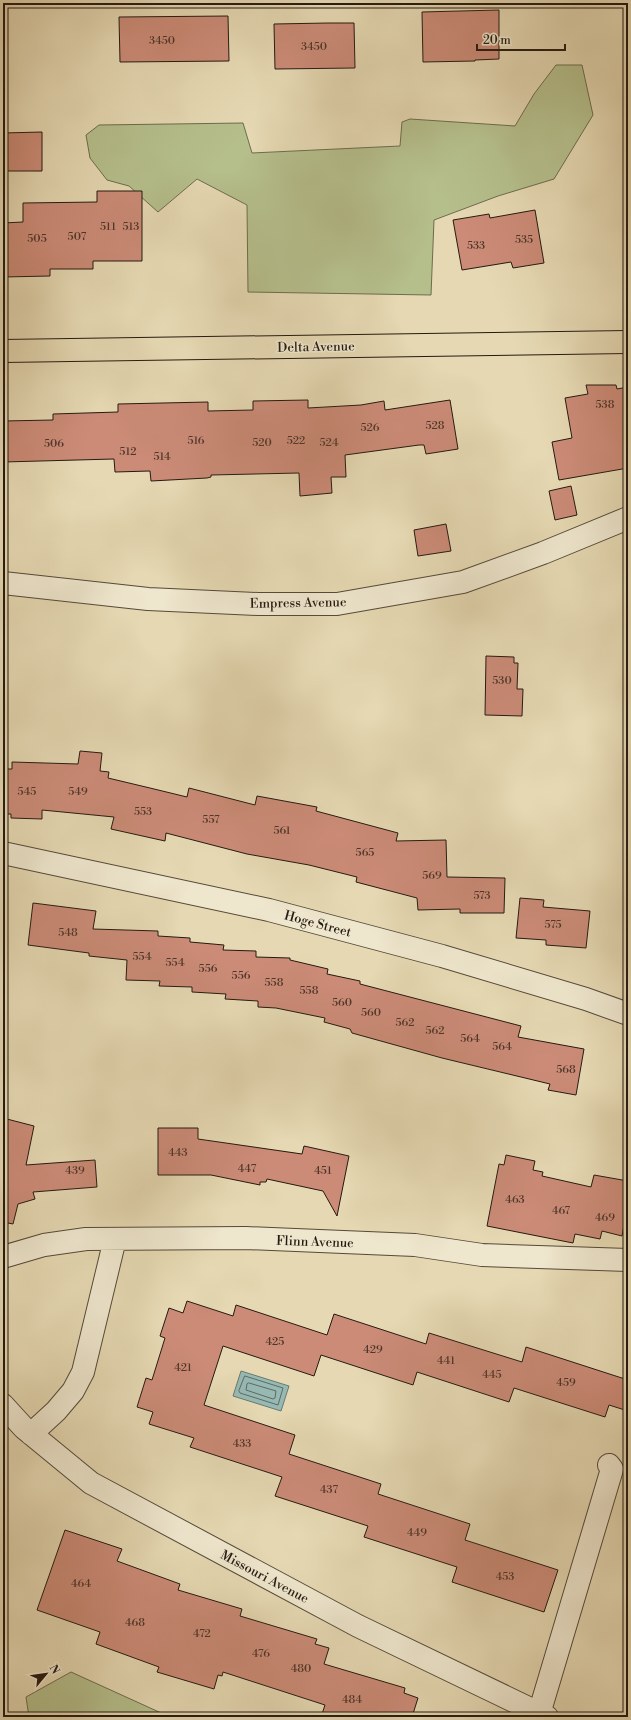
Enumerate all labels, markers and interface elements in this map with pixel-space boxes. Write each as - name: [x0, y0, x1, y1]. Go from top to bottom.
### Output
- scale bar: [477, 26, 565, 52]
- text: 20 m: [483, 33, 511, 48]
- house number: 3450: [149, 34, 175, 48]
- house number: 3450: [301, 40, 327, 54]
- house number: 511: [100, 220, 116, 234]
- house number: 513: [123, 220, 139, 234]
- house number: 507: [68, 230, 87, 244]
- house number: 505: [27, 232, 47, 246]
- house number: 535: [515, 233, 533, 247]
- house number: 533: [467, 239, 485, 253]
- street label: Delta Avenue: [277, 338, 355, 356]
- house number: 538: [596, 398, 615, 412]
- house number: 528: [425, 419, 445, 433]
- house number: 526: [361, 421, 380, 435]
- house number: 516: [187, 434, 205, 448]
- house number: 522: [287, 434, 305, 448]
- house number: 520: [252, 436, 272, 450]
- house number: 524: [320, 436, 339, 450]
- house number: 506: [44, 437, 64, 451]
- house number: 512: [119, 445, 137, 459]
- house number: 514: [154, 450, 171, 464]
- street label: Empress Avenue: [249, 594, 347, 612]
- house number: 530: [492, 674, 512, 688]
- house number: 545: [18, 785, 36, 799]
- house number: 549: [68, 785, 88, 799]
- house number: 553: [134, 805, 152, 819]
- house number: 557: [202, 813, 220, 827]
- house number: 561: [273, 824, 291, 838]
- house number: 565: [356, 846, 374, 860]
- house number: 569: [422, 869, 442, 883]
- house number: 573: [473, 889, 491, 903]
- street label: Hoge Street: [282, 907, 353, 941]
- house number: 575: [544, 918, 562, 932]
- house number: 548: [58, 926, 78, 940]
- house number: 554: [133, 950, 152, 964]
- house number: 554: [166, 956, 185, 970]
- house number: 556: [199, 962, 218, 976]
- house number: 556: [232, 969, 251, 983]
- house number: 558: [265, 976, 284, 990]
- house number: 558: [300, 984, 319, 998]
- house number: 560: [332, 996, 352, 1010]
- house number: 560: [361, 1006, 381, 1020]
- house number: 562: [396, 1016, 415, 1030]
- house number: 562: [426, 1024, 445, 1038]
- house number: 564: [460, 1032, 480, 1046]
- house number: 564: [492, 1040, 512, 1054]
- house number: 568: [556, 1063, 576, 1077]
- house number: 443: [168, 1146, 188, 1160]
- house number: 447: [238, 1162, 257, 1176]
- house number: 439: [65, 1164, 85, 1178]
- house number: 451: [314, 1164, 332, 1178]
- house number: 463: [505, 1193, 525, 1207]
- house number: 467: [552, 1204, 571, 1218]
- house number: 469: [595, 1211, 615, 1225]
- street label: Flinn Avenue: [276, 1233, 355, 1251]
- house number: 425: [266, 1335, 284, 1349]
- house number: 429: [363, 1343, 383, 1357]
- house number: 441: [437, 1354, 455, 1368]
- house number: 421: [174, 1361, 192, 1375]
- house number: 445: [482, 1368, 502, 1382]
- house number: 459: [556, 1376, 576, 1390]
- house number: 433: [233, 1437, 251, 1451]
- house number: 437: [320, 1483, 338, 1497]
- house number: 449: [407, 1526, 427, 1540]
- street label: Missouri Avenue: [218, 1547, 312, 1607]
- house number: 453: [496, 1570, 514, 1584]
- house number: 464: [71, 1577, 91, 1591]
- house number: 468: [125, 1616, 145, 1630]
- house number: 472: [193, 1627, 211, 1641]
- house number: 476: [252, 1647, 270, 1661]
- north arrow: [26, 1654, 66, 1694]
- text: N: [46, 1662, 62, 1677]
- house number: 480: [291, 1662, 311, 1676]
- house number: 484: [342, 1693, 362, 1707]

